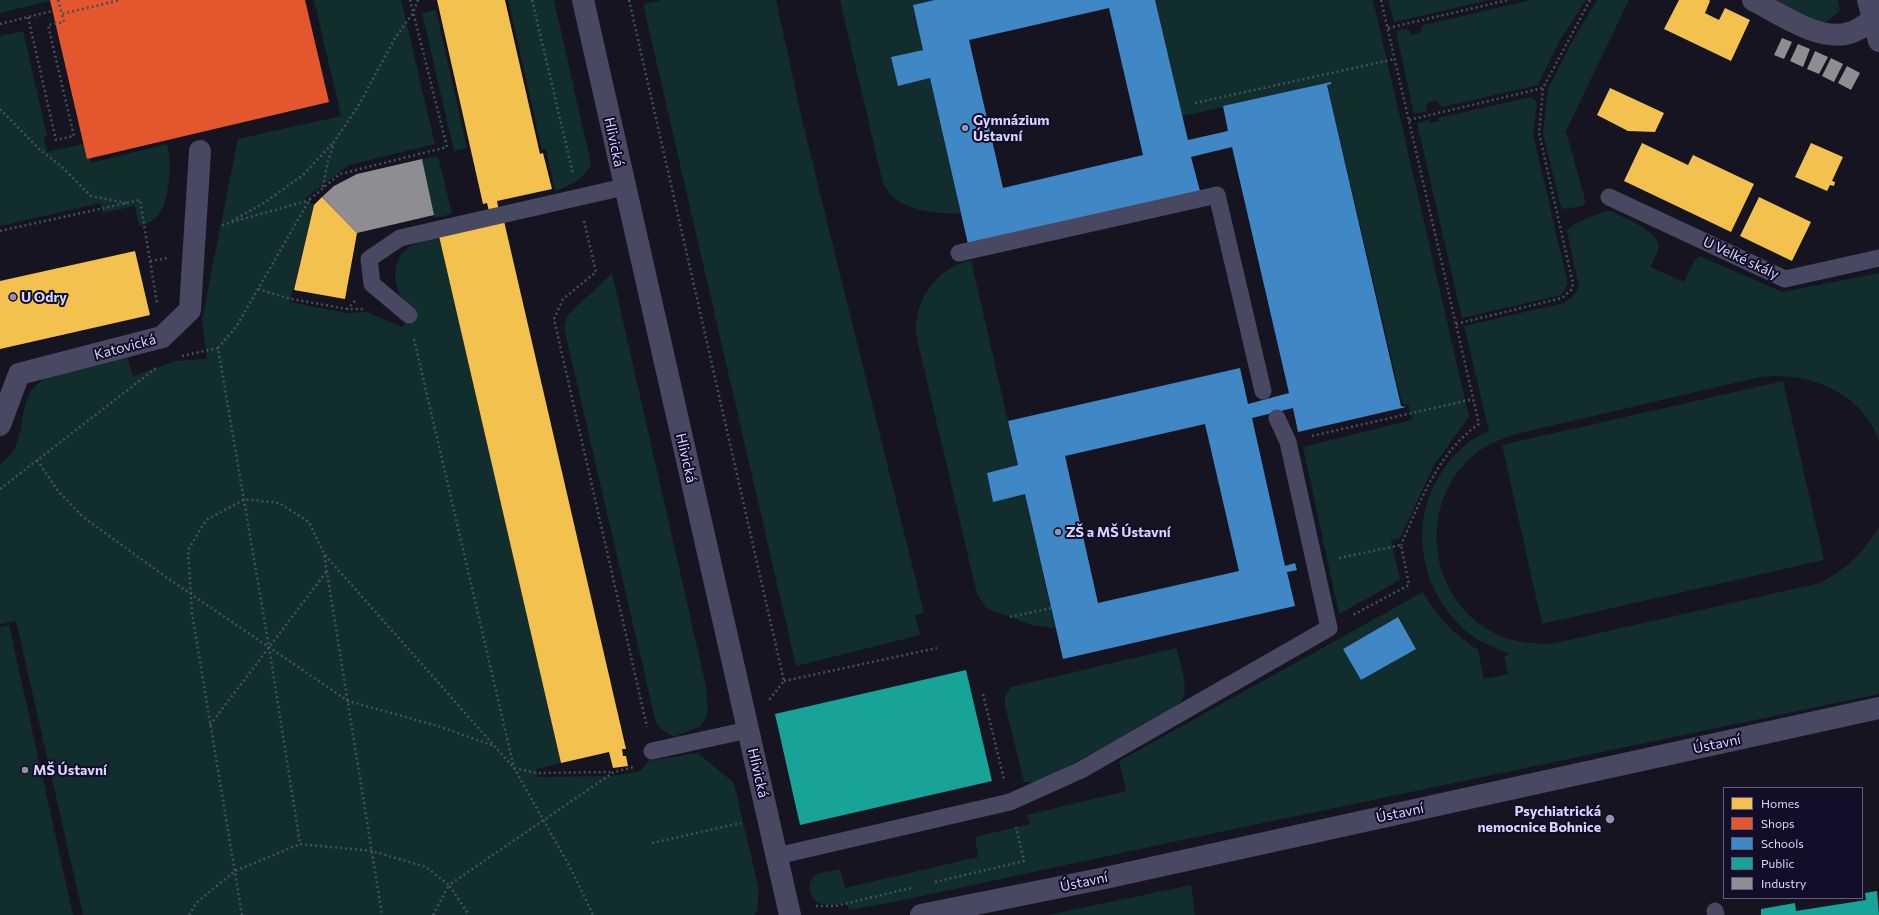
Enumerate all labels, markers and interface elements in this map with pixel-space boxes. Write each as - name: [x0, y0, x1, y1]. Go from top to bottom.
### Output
- place label: Gymnázium Ústavní: [973, 112, 1049, 144]
- street label: Hlivická: [601, 116, 627, 168]
- marker: Gymnázium Ústavní: [960, 123, 970, 133]
- street label: U Velké skály: [1700, 233, 1782, 283]
- place label: U Odry: [21, 289, 67, 305]
- marker: U Odry: [8, 292, 18, 302]
- street label: Katovická: [92, 331, 158, 363]
- street label: Hlivická: [672, 432, 700, 484]
- place label: ZŠ a MŠ Ústavní: [1066, 524, 1171, 540]
- marker: ZŠ a MŠ Ústavní: [1053, 527, 1063, 537]
- street label: Ústavní: [1692, 731, 1742, 757]
- street label: Hlivická: [744, 747, 772, 799]
- place label: MŠ Ústavní: [33, 762, 107, 778]
- marker: MŠ Ústavní: [20, 765, 30, 775]
- legend: [1723, 787, 1863, 899]
- text: Homes: [1761, 796, 1799, 810]
- street label: Ústavní: [1375, 800, 1425, 826]
- place label: Psychiatrická nemocnice Bohnice: [1477, 803, 1601, 836]
- marker: Psychiatrická nemocnice Bohnice: [1604, 813, 1616, 825]
- text: Shops: [1761, 816, 1795, 830]
- text: Schools: [1761, 836, 1804, 850]
- text: Public: [1761, 856, 1794, 870]
- street label: Ústavní: [1059, 869, 1109, 895]
- text: Industry: [1761, 876, 1806, 890]

